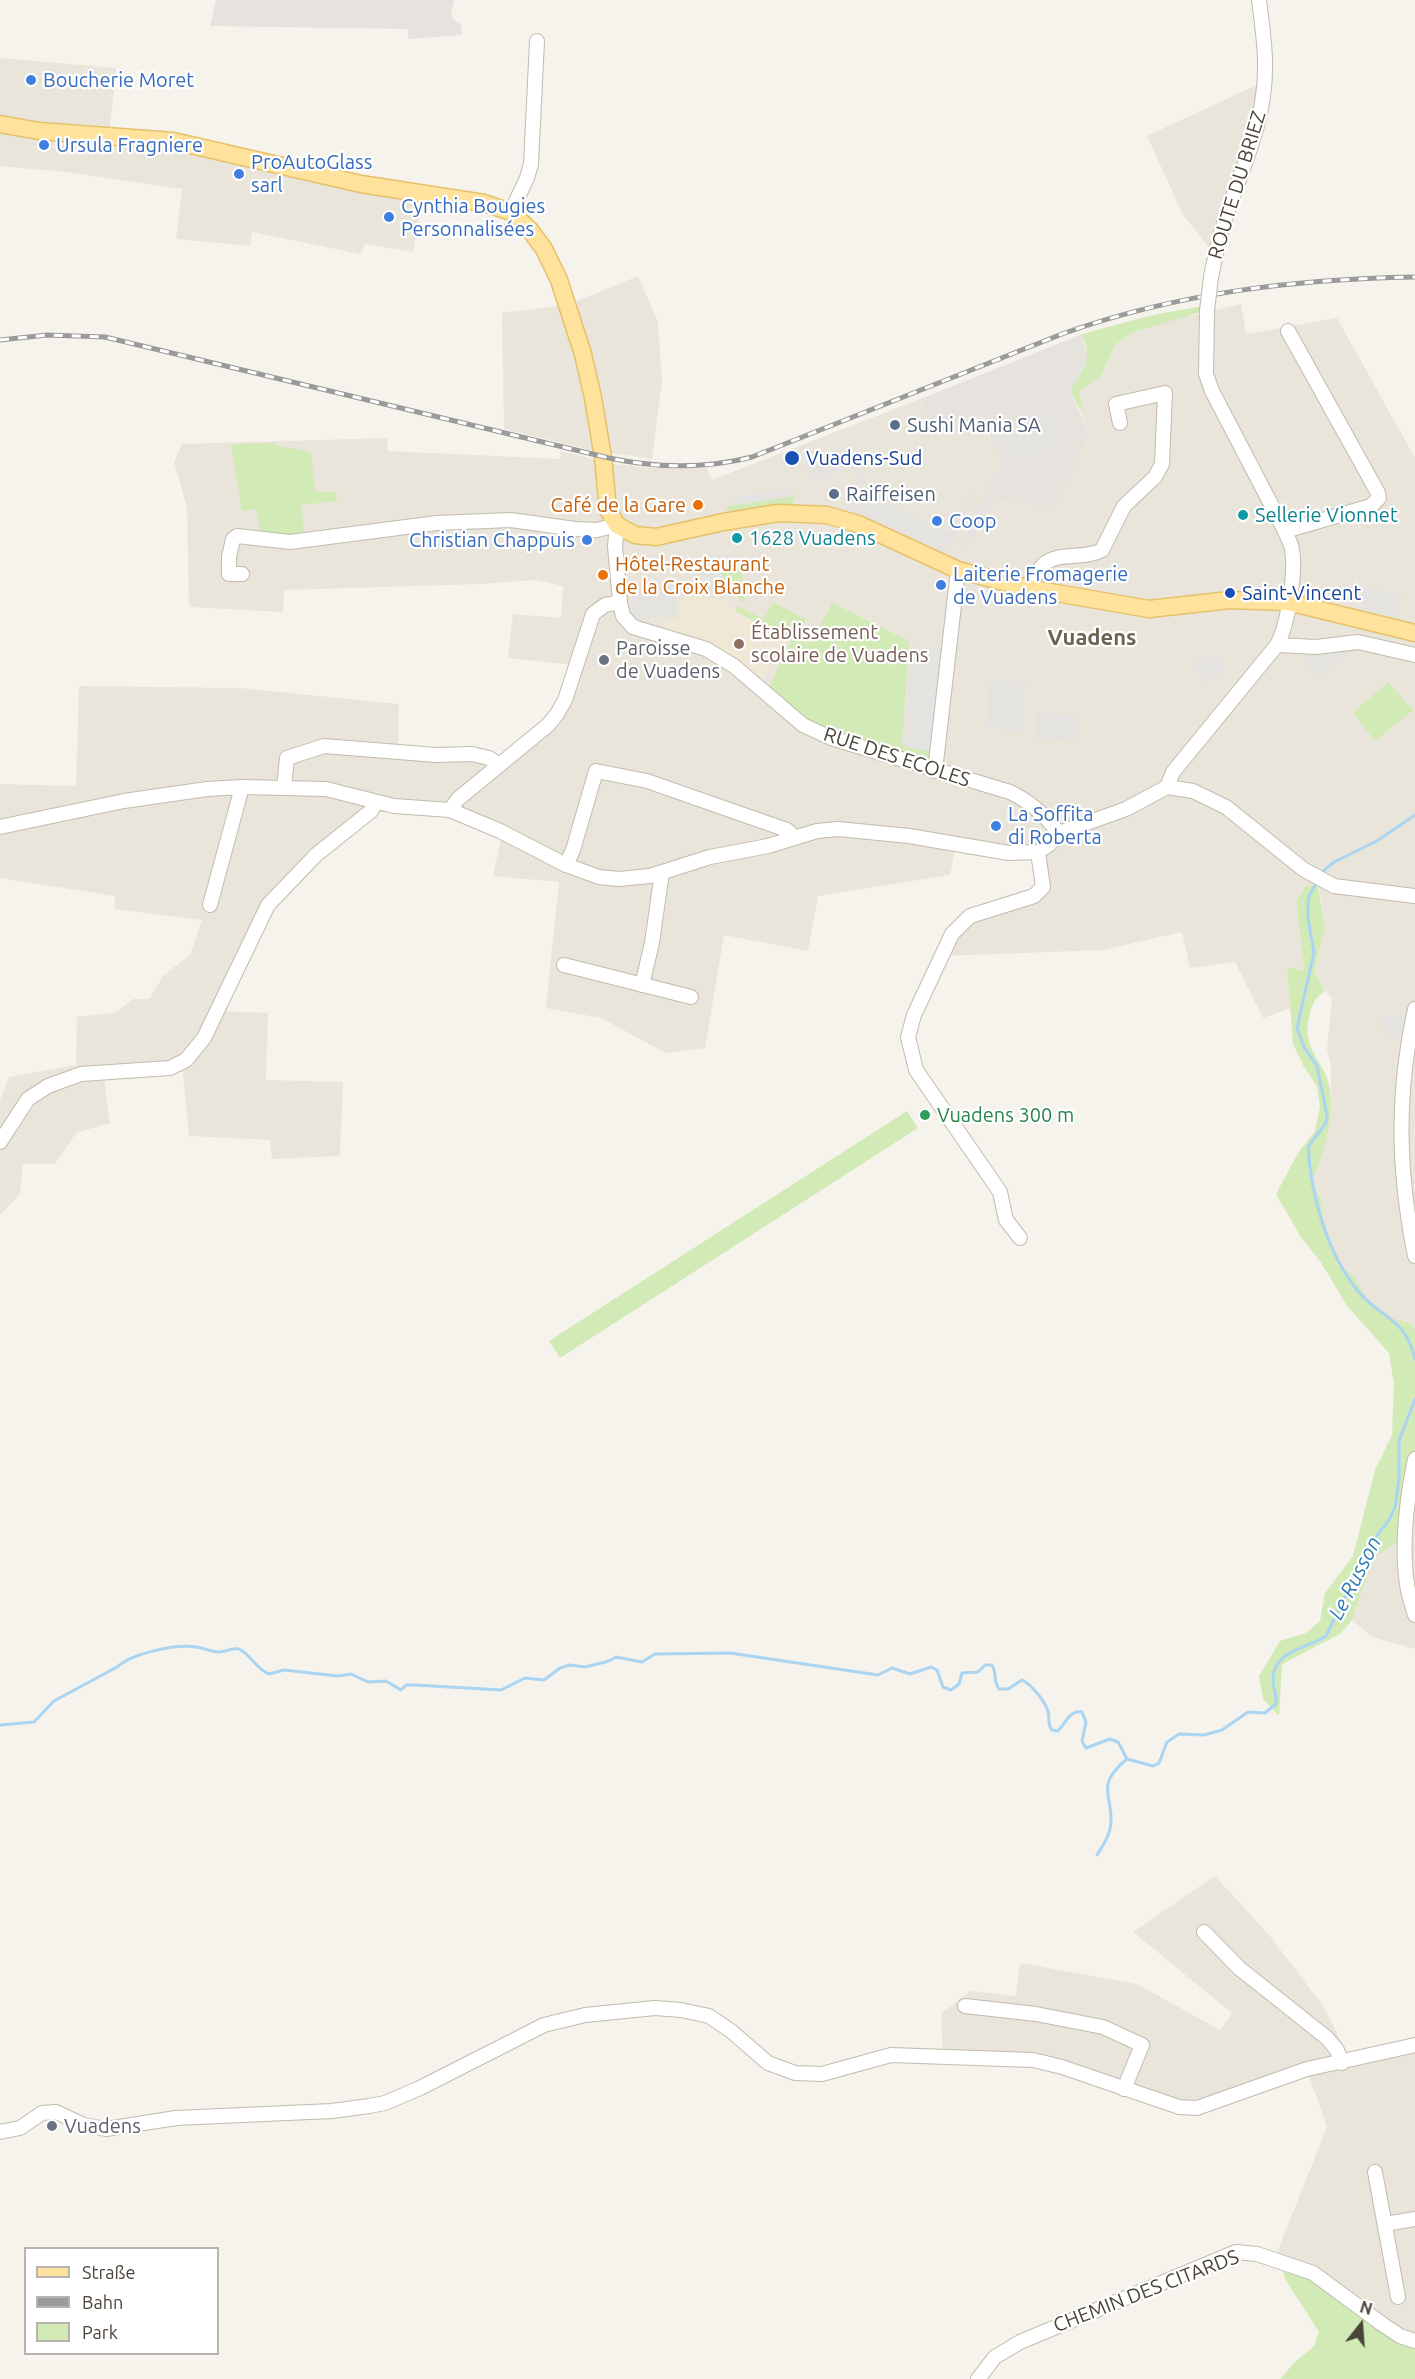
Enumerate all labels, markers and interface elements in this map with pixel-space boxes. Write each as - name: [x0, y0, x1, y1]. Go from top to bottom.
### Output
- place label: Boucherie Moret: [43, 68, 194, 92]
- marker: Boucherie Moret: [24, 73, 38, 87]
- street label: ROUTE DU BRIEZ: [1203, 108, 1271, 262]
- place label: Ursula Fragniere: [56, 133, 203, 157]
- marker: Ursula Fragniere: [37, 138, 51, 152]
- place label: ProAutoGlass sarl: [251, 150, 372, 197]
- marker: ProAutoGlass sarl: [232, 167, 246, 181]
- place label: Cynthia Bougies Personnalisées: [401, 194, 545, 241]
- marker: Cynthia Bougies Personnalisées: [382, 210, 396, 224]
- place label: Sushi Mania SA: [907, 413, 1041, 437]
- marker: Sushi Mania SA: [888, 418, 902, 432]
- place label: Vuadens-Sud: [806, 446, 922, 470]
- marker: Vuadens-Sud: [783, 449, 801, 467]
- place label: Raiffeisen: [846, 482, 936, 506]
- marker: Raiffeisen: [827, 487, 841, 501]
- place label: Café de la Gare: [551, 493, 686, 517]
- marker: Café de la Gare: [691, 498, 705, 512]
- place label: Sellerie Vionnet: [1255, 503, 1398, 527]
- marker: Sellerie Vionnet: [1236, 508, 1250, 522]
- place label: Coop: [949, 509, 996, 533]
- marker: Coop: [930, 514, 944, 528]
- place label: 1628 Vuadens: [749, 526, 876, 550]
- place label: Christian Chappuis: [409, 528, 575, 552]
- marker: 1628 Vuadens: [730, 531, 744, 545]
- marker: Christian Chappuis: [580, 533, 594, 547]
- place label: Hôtel-Restaurant de la Croix Blanche: [615, 552, 785, 599]
- place label: Laiterie Fromagerie de Vuadens: [953, 562, 1128, 609]
- marker: Hôtel-Restaurant de la Croix Blanche: [596, 568, 610, 582]
- marker: Laiterie Fromagerie de Vuadens: [934, 578, 948, 592]
- place label: Saint-Vincent: [1242, 581, 1361, 605]
- marker: Saint-Vincent: [1223, 586, 1237, 600]
- place label: Établissement scolaire de Vuadens: [751, 620, 928, 667]
- district label: Vuadens: [1048, 625, 1136, 651]
- place label: Paroisse de Vuadens: [616, 636, 720, 683]
- marker: Établissement scolaire de Vuadens: [732, 637, 746, 651]
- marker: Paroisse de Vuadens: [597, 653, 611, 667]
- street label: RUE DES ECOLES: [821, 722, 973, 792]
- place label: La Soffita di Roberta: [1008, 802, 1102, 849]
- marker: La Soffita di Roberta: [989, 819, 1003, 833]
- place label: Vuadens 300 m: [937, 1103, 1074, 1127]
- marker: Vuadens 300 m: [918, 1108, 932, 1122]
- water label: Le Russon: [1323, 1532, 1387, 1624]
- place label: Vuadens: [64, 2114, 141, 2138]
- marker: Vuadens: [45, 2119, 59, 2133]
- street label: CHEMIN DES CITARDS: [1050, 2245, 1242, 2337]
- legend: [24, 2247, 219, 2355]
- text: Straße: [82, 2262, 135, 2282]
- text: Bahn: [82, 2292, 123, 2312]
- north arrow: [1331, 2295, 1391, 2355]
- text: N: [1358, 2297, 1375, 2318]
- text: Park: [82, 2322, 118, 2342]

